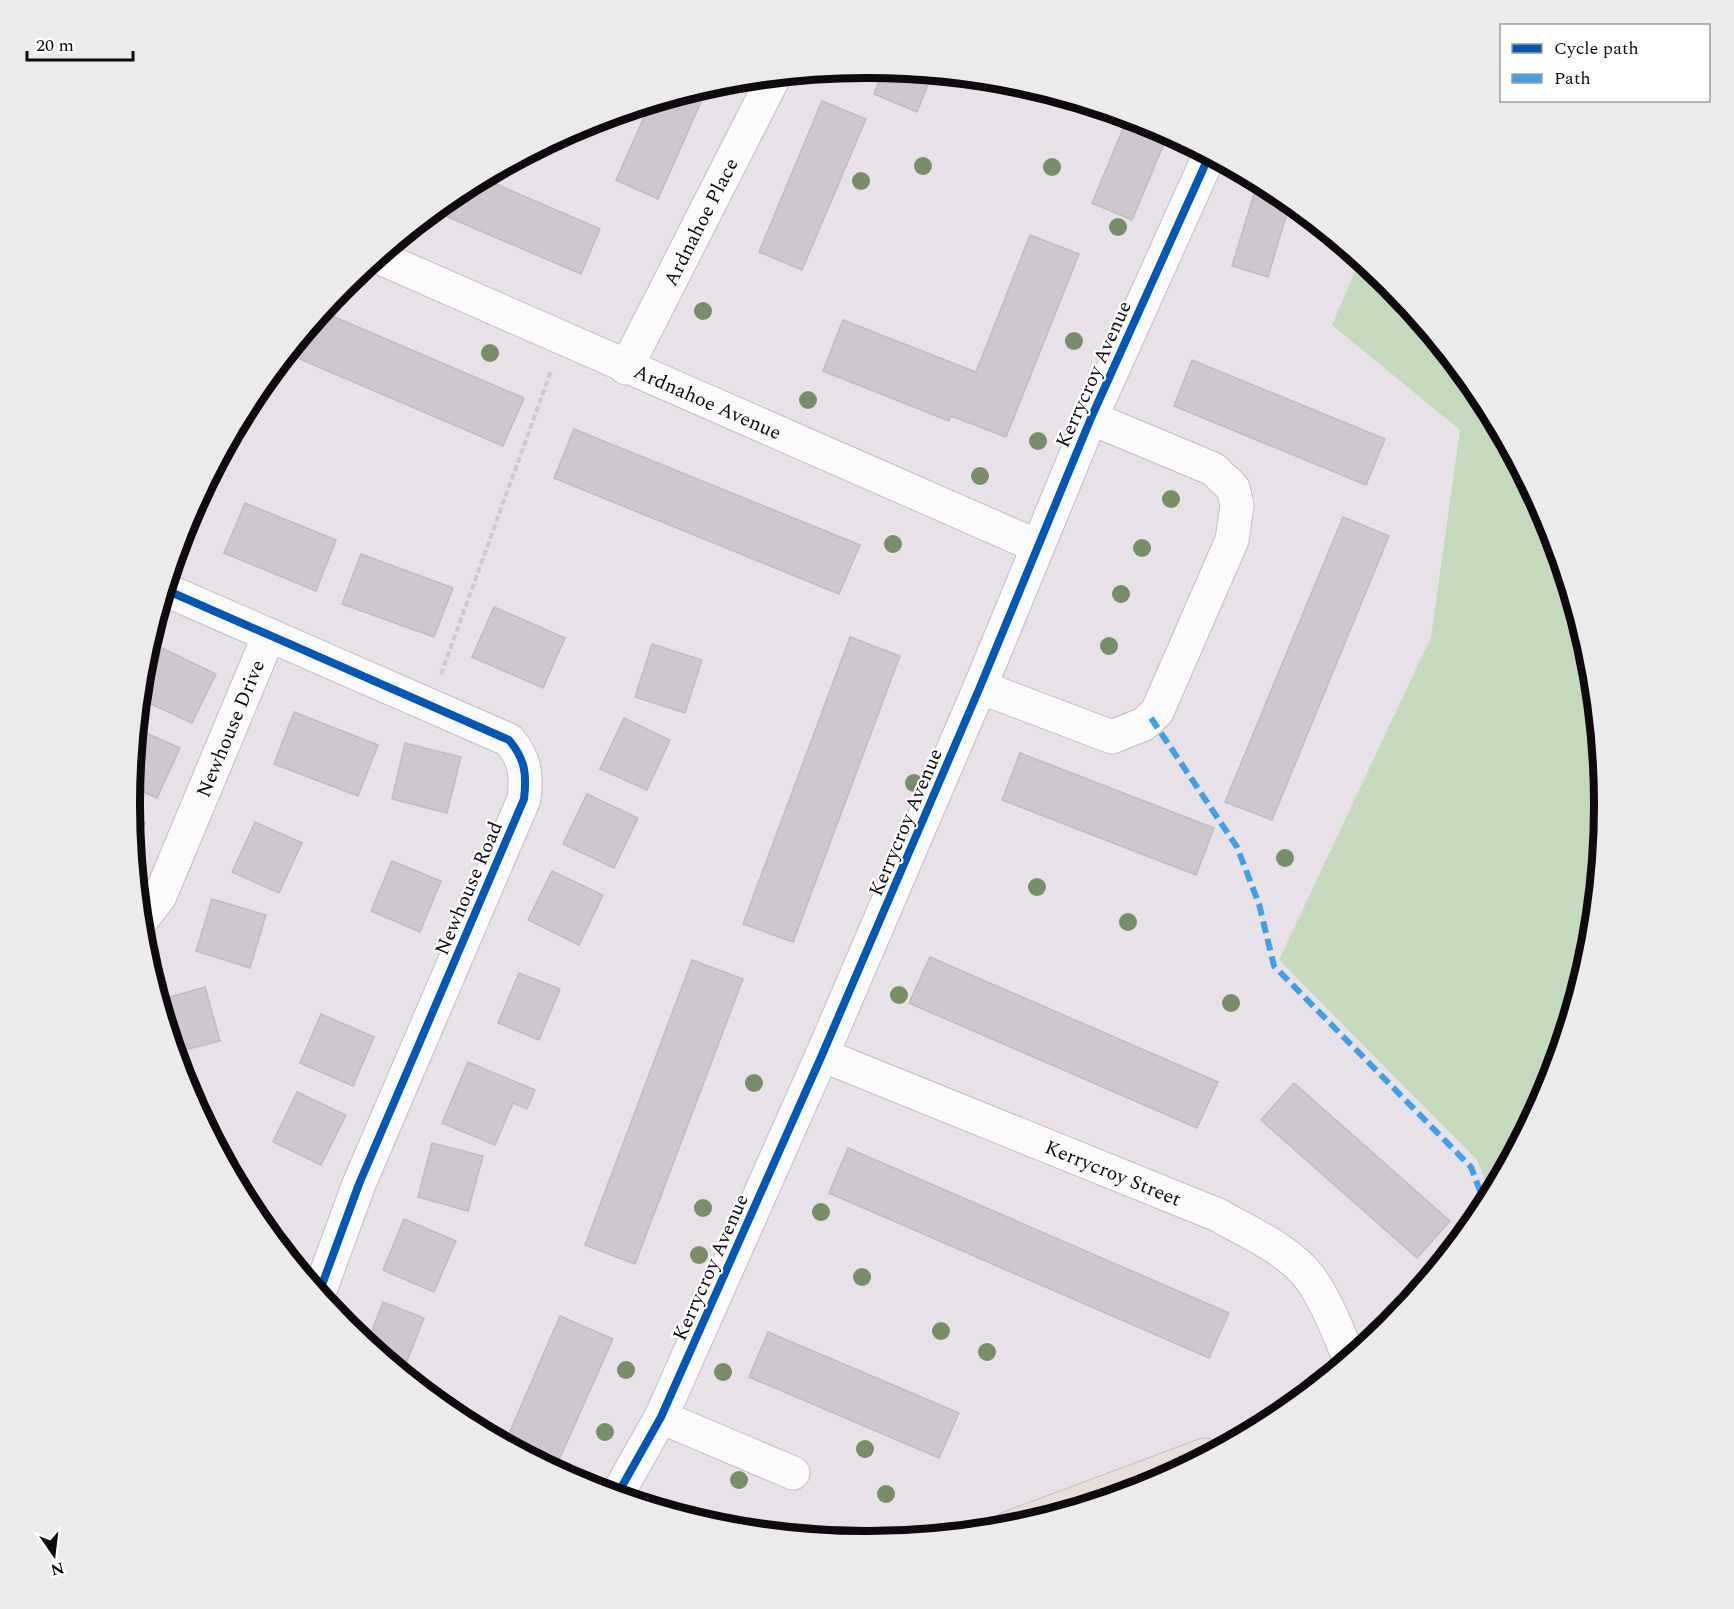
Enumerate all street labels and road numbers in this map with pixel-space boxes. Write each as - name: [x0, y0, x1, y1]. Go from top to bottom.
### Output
- street label: Ardnahoe Place: [656, 153, 746, 292]
- street label: Kerrycroy Avenue: [1048, 296, 1140, 453]
- street label: Ardnahoe Avenue: [629, 357, 786, 448]
- street label: Newhouse Drive: [189, 655, 273, 802]
- street label: Kerrycroy Avenue: [861, 744, 951, 901]
- street label: Newhouse Road: [427, 817, 511, 960]
- street label: Kerrycroy Street: [1040, 1133, 1185, 1215]
- street label: Kerrycroy Avenue: [665, 1189, 757, 1346]

